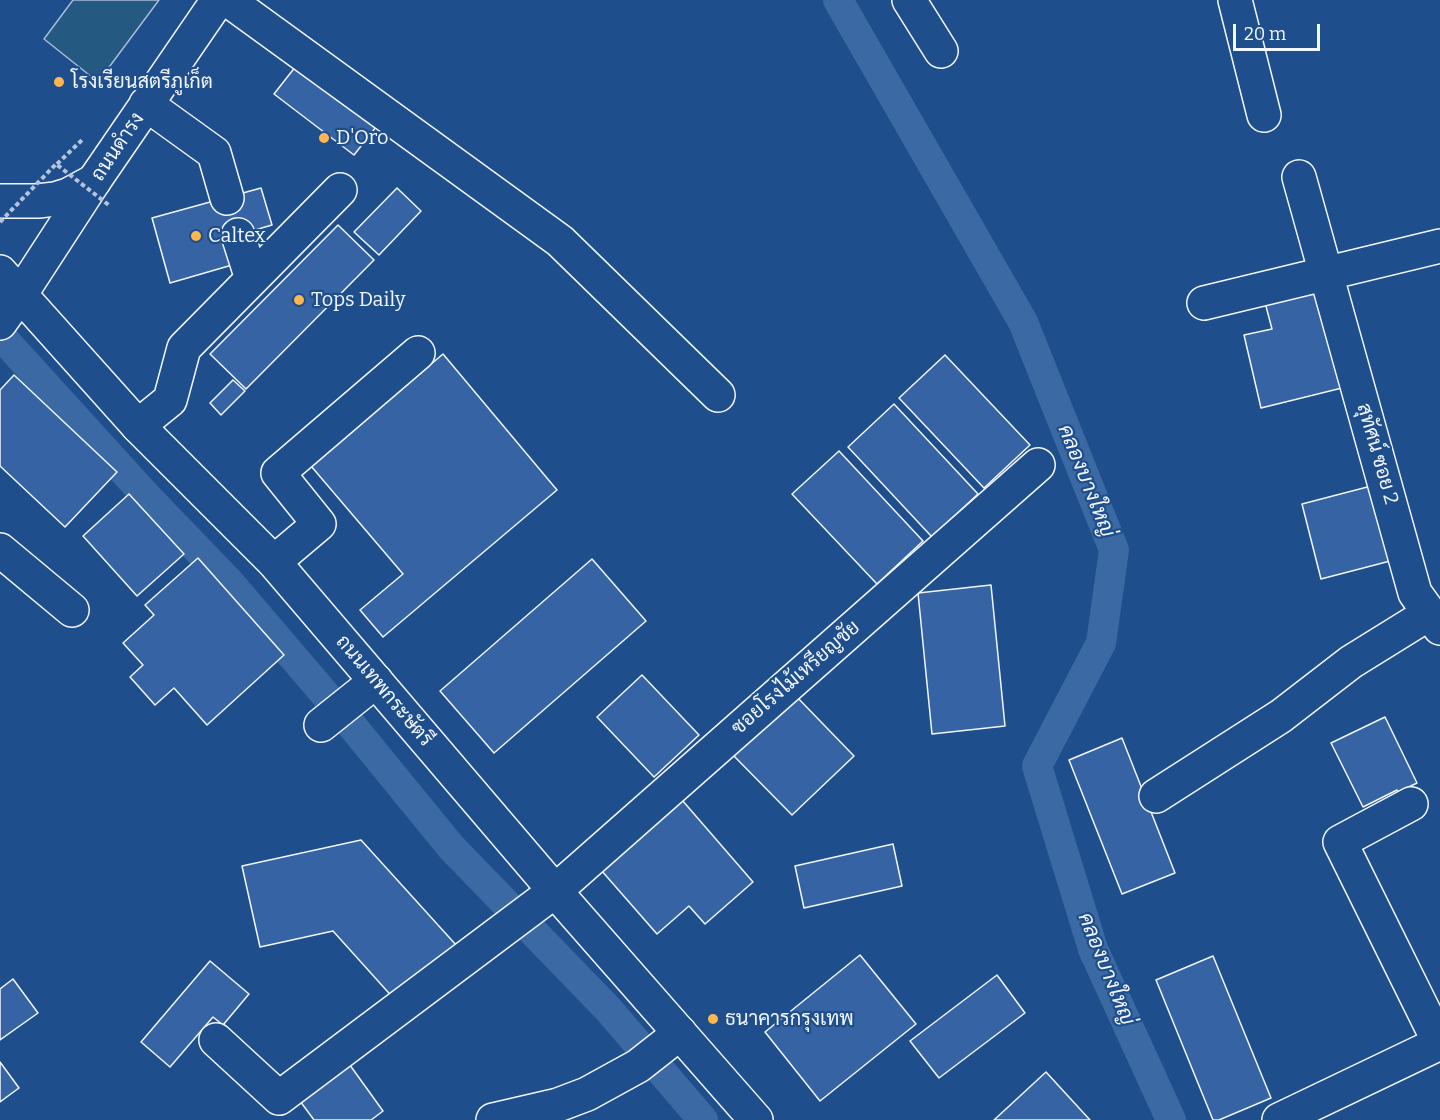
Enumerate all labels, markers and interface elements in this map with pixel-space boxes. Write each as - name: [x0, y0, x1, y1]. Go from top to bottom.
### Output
- scale bar: [1236, 12, 1323, 50]
- text: 20 m: [1244, 23, 1286, 45]
- place label: โรงเรียนสตรีภูเก็ต: [71, 70, 213, 94]
- marker: โรงเรียนสตรีภูเก็ต: [52, 75, 66, 89]
- street label: ถนนดำรง: [86, 108, 150, 186]
- place label: D'Oro: [336, 126, 388, 150]
- marker: D'Oro: [317, 131, 331, 145]
- place label: Caltex: [208, 224, 266, 248]
- marker: Caltex: [189, 229, 203, 243]
- place label: Tops Daily: [311, 288, 406, 312]
- marker: Tops Daily: [292, 293, 306, 307]
- street label: สุทัศน์ ซอย 2: [1351, 401, 1403, 507]
- water label: คลองบางใหญ่: [1052, 421, 1120, 541]
- street label: ซอยโรงไม้เหรียญชัย: [727, 616, 865, 740]
- street label: ถนนเทพกระษัตรี: [330, 630, 438, 752]
- water label: คลองบางใหญ่: [1072, 909, 1140, 1029]
- place label: ธนาคารกรุงเทพ: [725, 1007, 854, 1031]
- marker: ธนาคารกรุงเทพ: [706, 1012, 720, 1026]

